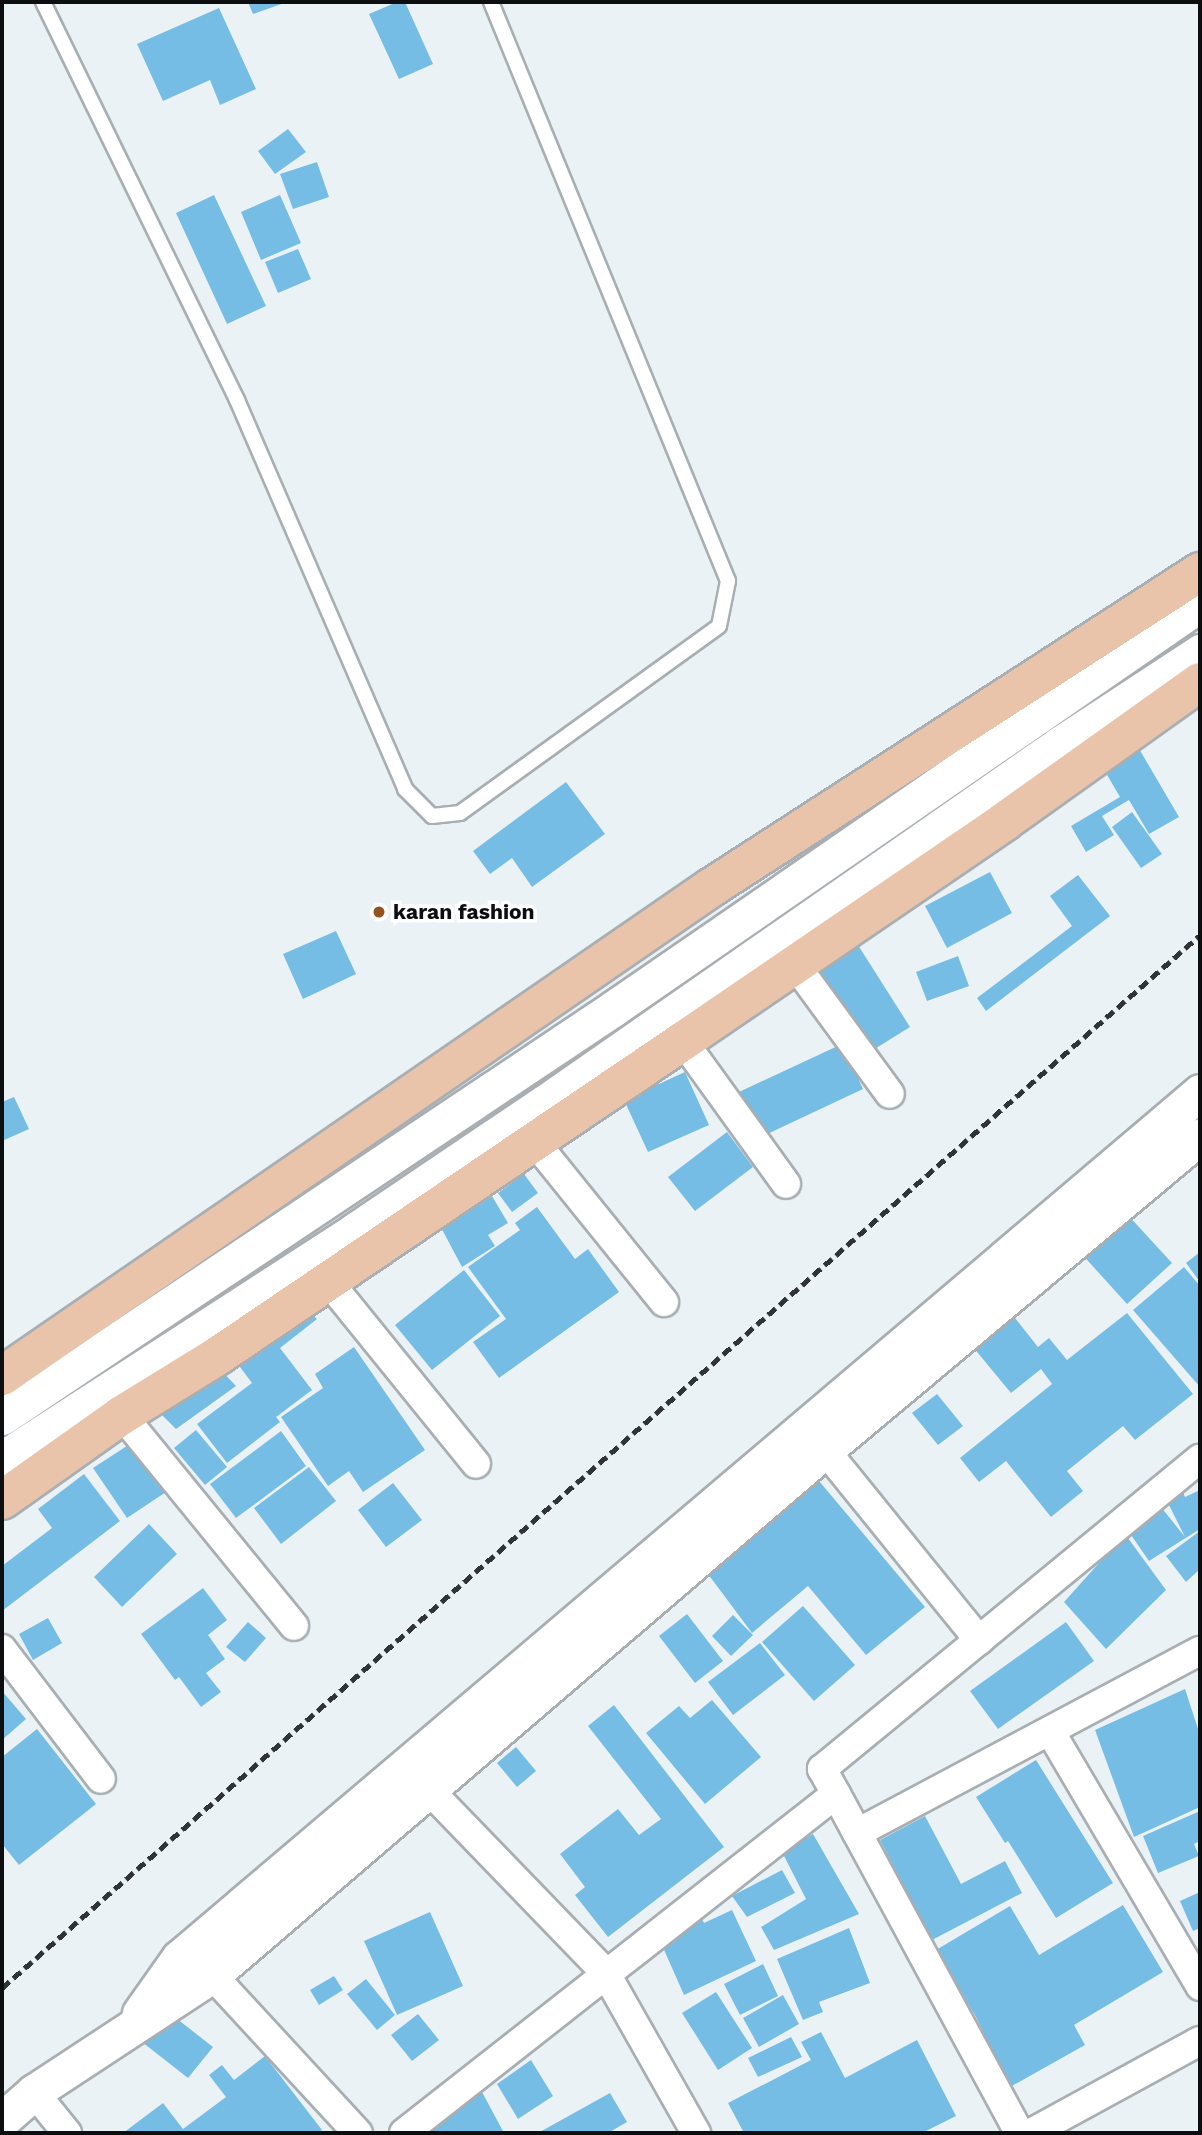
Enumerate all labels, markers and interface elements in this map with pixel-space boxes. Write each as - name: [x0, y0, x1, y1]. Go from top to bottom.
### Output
- place label: karan fashion: [393, 899, 535, 925]
- marker: karan fashion: [371, 904, 387, 920]

